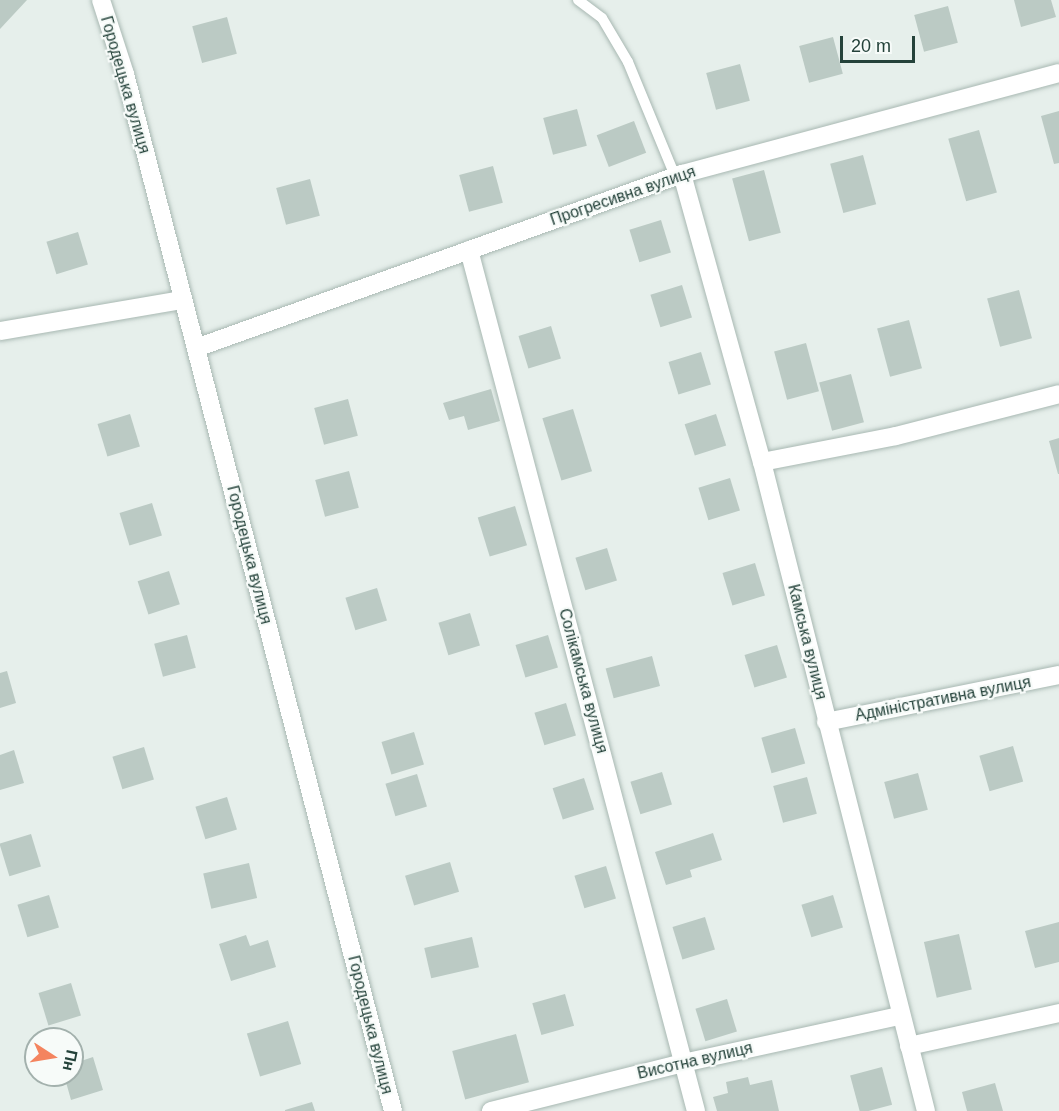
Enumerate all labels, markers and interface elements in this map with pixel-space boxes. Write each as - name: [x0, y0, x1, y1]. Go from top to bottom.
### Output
- street label: Городецька вулиця: [96, 14, 154, 156]
- scale bar: [843, 24, 918, 62]
- text: 20 m: [851, 36, 891, 56]
- street label: Прогресивна вулиця: [548, 162, 698, 230]
- street label: Городецька вулиця: [222, 484, 276, 626]
- street label: Камська вулиця: [783, 582, 831, 702]
- street label: Солікамська вулиця: [554, 606, 612, 756]
- street label: Адміністративна вулиця: [854, 673, 1032, 725]
- street label: Городецька вулиця: [343, 954, 397, 1096]
- north arrow: [24, 1027, 84, 1087]
- street label: Висотна вулиця: [635, 1038, 755, 1084]
- text: Пн: [60, 1048, 81, 1073]

